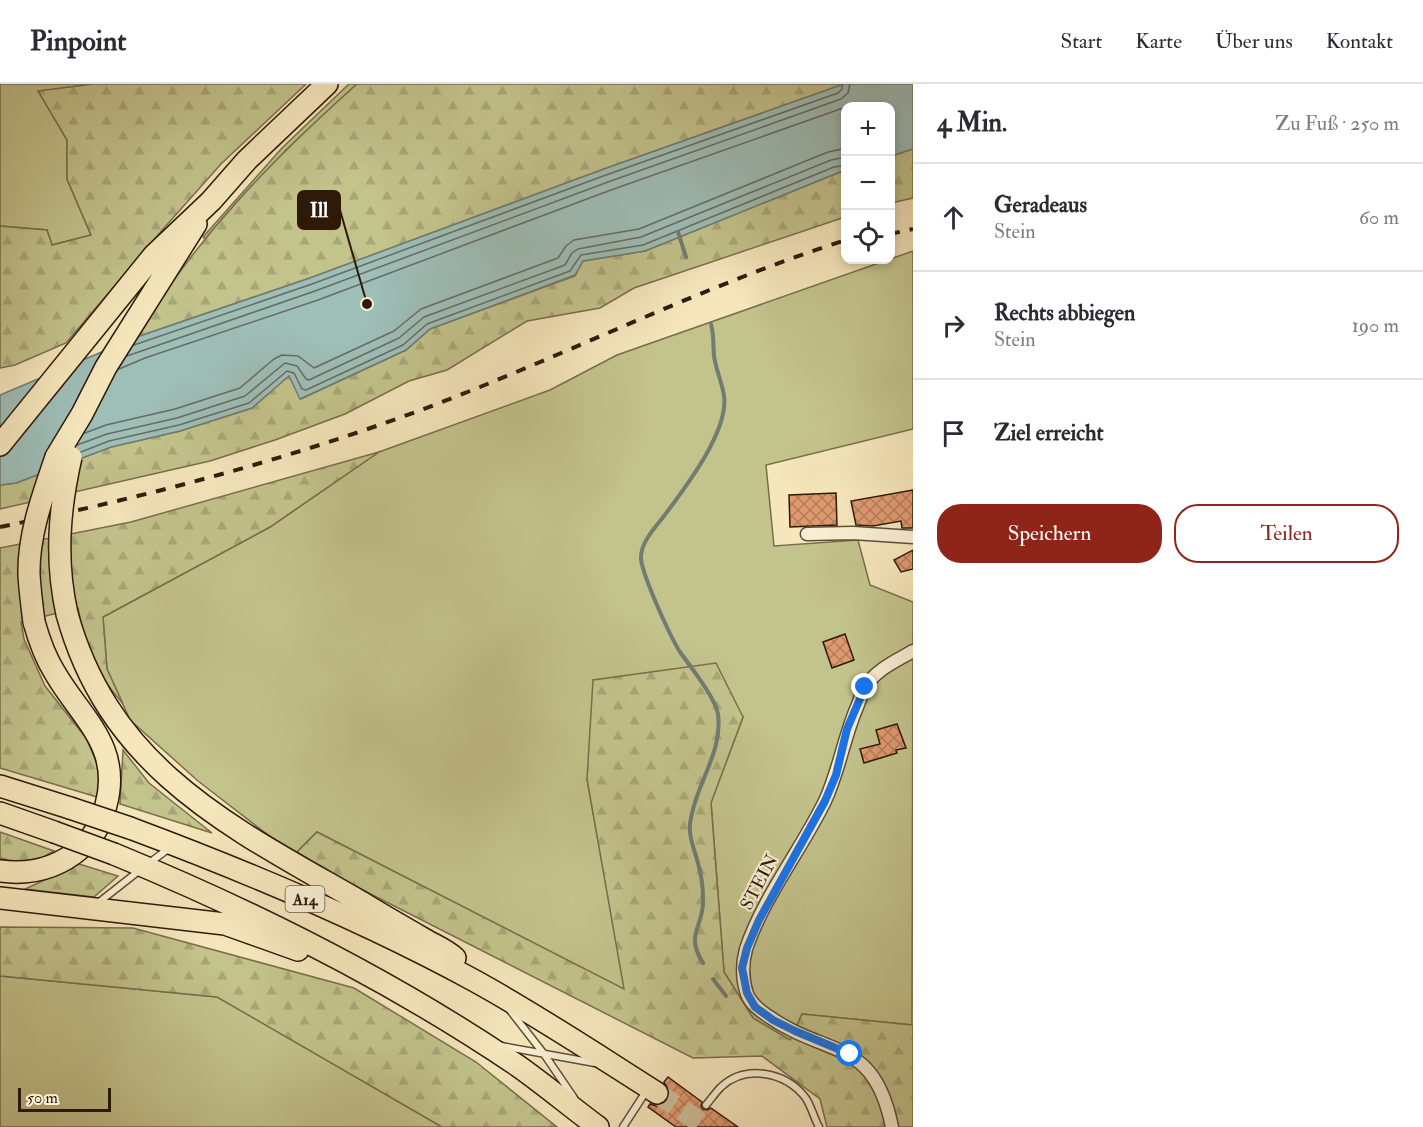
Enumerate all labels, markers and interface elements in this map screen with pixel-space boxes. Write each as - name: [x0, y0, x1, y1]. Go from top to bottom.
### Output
- text: Pinpoint: [30, 24, 126, 59]
- text: Start: [1060, 28, 1102, 55]
- text: Karte: [1135, 28, 1182, 55]
- text: Über uns: [1215, 28, 1293, 55]
- text: Kontakt: [1326, 28, 1393, 55]
- map controls: [841, 102, 895, 264]
- button: +: [841, 102, 895, 156]
- text: 4 Min.: [937, 107, 1007, 139]
- text: Zu Fuß · 250 m: [1275, 111, 1399, 136]
- button: −: [841, 156, 895, 210]
- callout: Ill: [298, 191, 340, 229]
- text: Geradeaus: [994, 191, 1087, 219]
- text: Ill: [310, 198, 329, 223]
- icon: ahead: [937, 201, 970, 234]
- text: 60 m: [1359, 205, 1399, 230]
- button: locate: [841, 210, 895, 264]
- text: Stein: [994, 219, 1036, 244]
- text: Rechts abbiegen: [994, 299, 1135, 327]
- icon: right: [937, 309, 970, 342]
- text: 190 m: [1352, 313, 1399, 338]
- text: Stein: [994, 327, 1036, 352]
- icon: arrive: [937, 417, 970, 450]
- text: Ziel erreicht: [994, 419, 1104, 447]
- button: Speichern: [937, 504, 1162, 563]
- button: Teilen: [1174, 504, 1399, 563]
- route end: [851, 673, 877, 699]
- street label: STEIN: [735, 850, 784, 914]
- road number: A14: [286, 886, 324, 912]
- route start: [836, 1040, 862, 1066]
- scale bar: [18, 1085, 111, 1112]
- text: 50 m: [27, 1088, 58, 1108]

